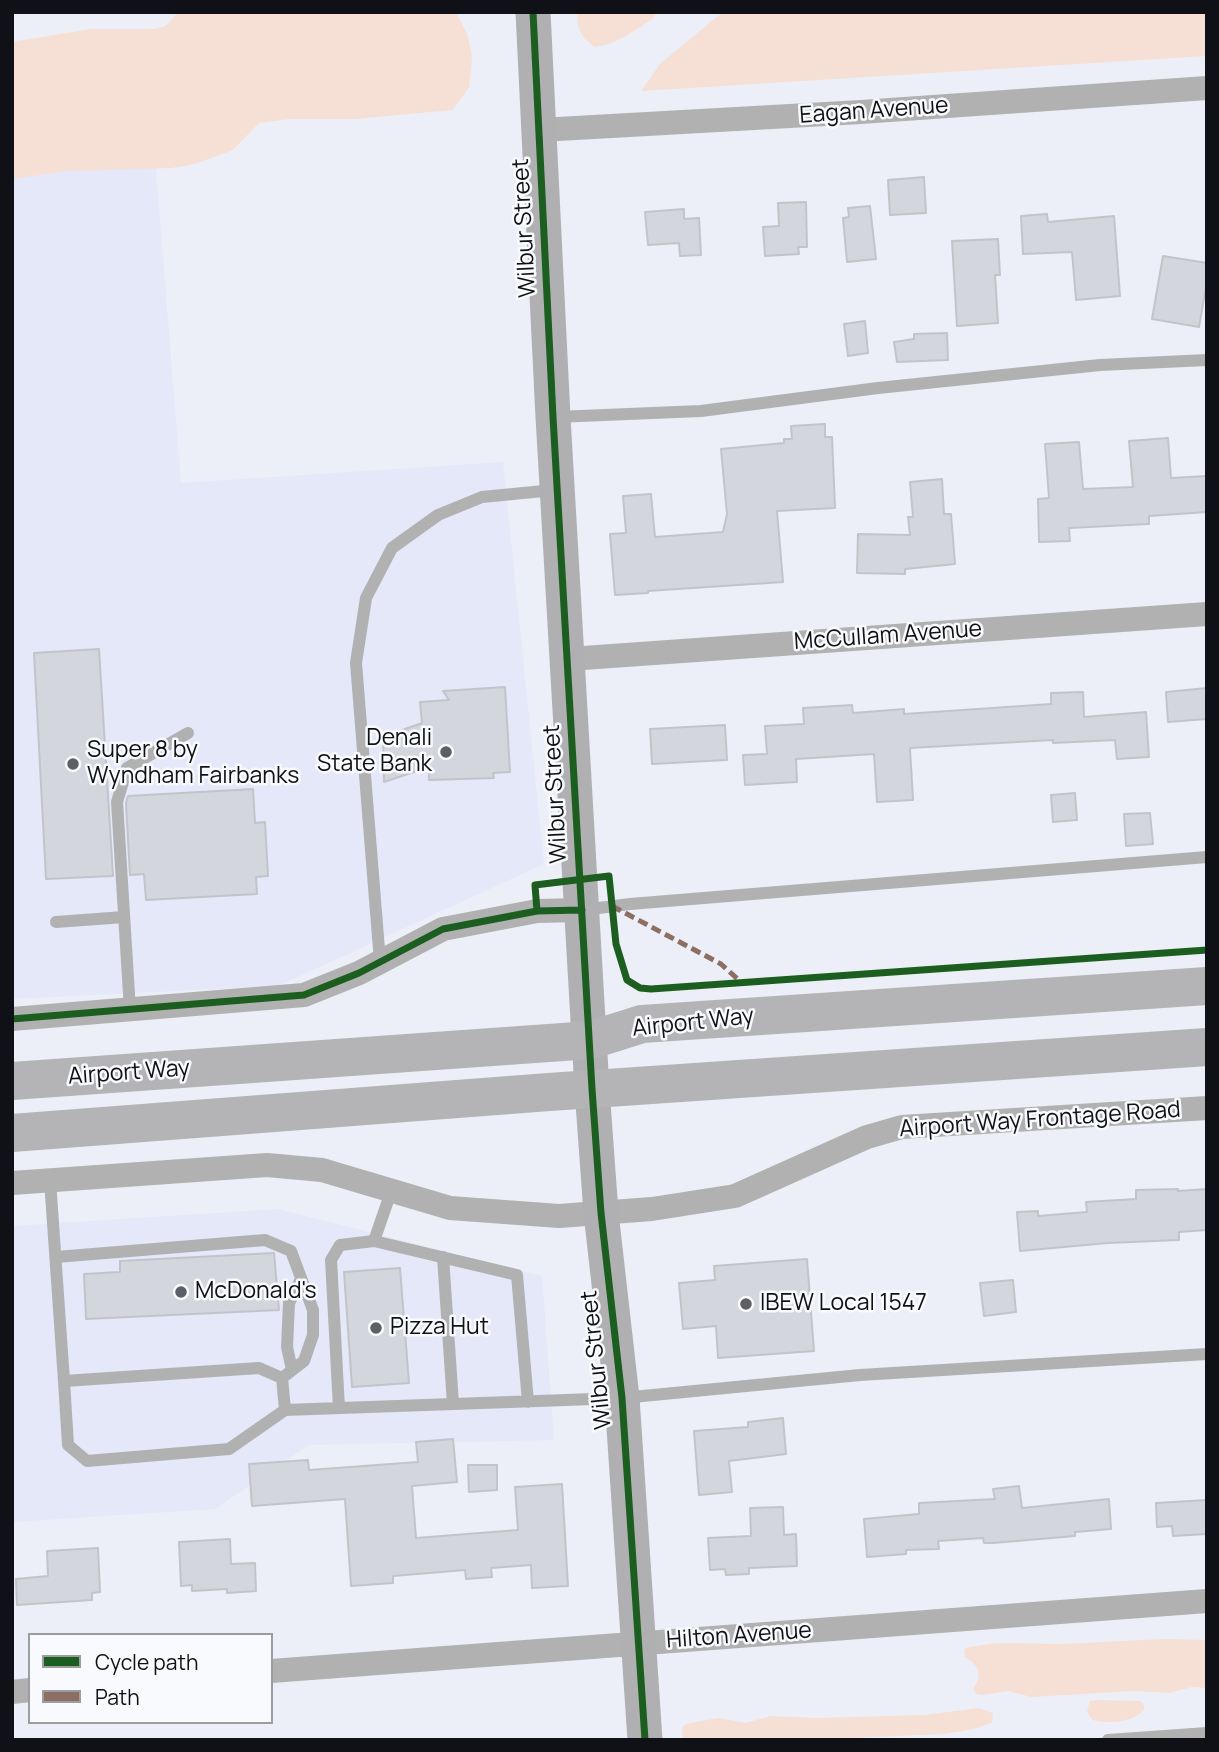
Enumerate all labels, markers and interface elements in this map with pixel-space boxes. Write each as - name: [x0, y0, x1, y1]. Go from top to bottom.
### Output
- street label: Eagan Avenue: [799, 92, 949, 130]
- street label: Wilbur Street: [508, 158, 542, 298]
- street label: McCullam Avenue: [793, 616, 983, 656]
- street label: Wilbur Street: [539, 724, 573, 864]
- place label: Denali State Bank: [317, 725, 432, 779]
- place label: Super 8 by Wyndham Fairbanks: [87, 737, 299, 791]
- marker: Denali State Bank: [438, 744, 454, 760]
- marker: Super 8 by Wyndham Fairbanks: [65, 756, 81, 772]
- street label: Airport Way: [631, 1003, 755, 1043]
- street label: Airport Way: [67, 1055, 191, 1091]
- street label: Airport Way Frontage Road: [898, 1096, 1182, 1144]
- place label: McDonald's: [195, 1278, 317, 1306]
- marker: McDonald's: [173, 1284, 189, 1300]
- street label: Wilbur Street: [576, 1289, 618, 1431]
- place label: IBEW Local 1547: [760, 1290, 927, 1318]
- marker: IBEW Local 1547: [738, 1296, 754, 1312]
- place label: Pizza Hut: [390, 1314, 489, 1342]
- marker: Pizza Hut: [368, 1320, 384, 1336]
- street label: Hilton Avenue: [665, 1617, 813, 1655]
- legend: [28, 1633, 273, 1724]
- text: Cycle path: [95, 1648, 198, 1676]
- text: Path: [95, 1683, 140, 1711]

